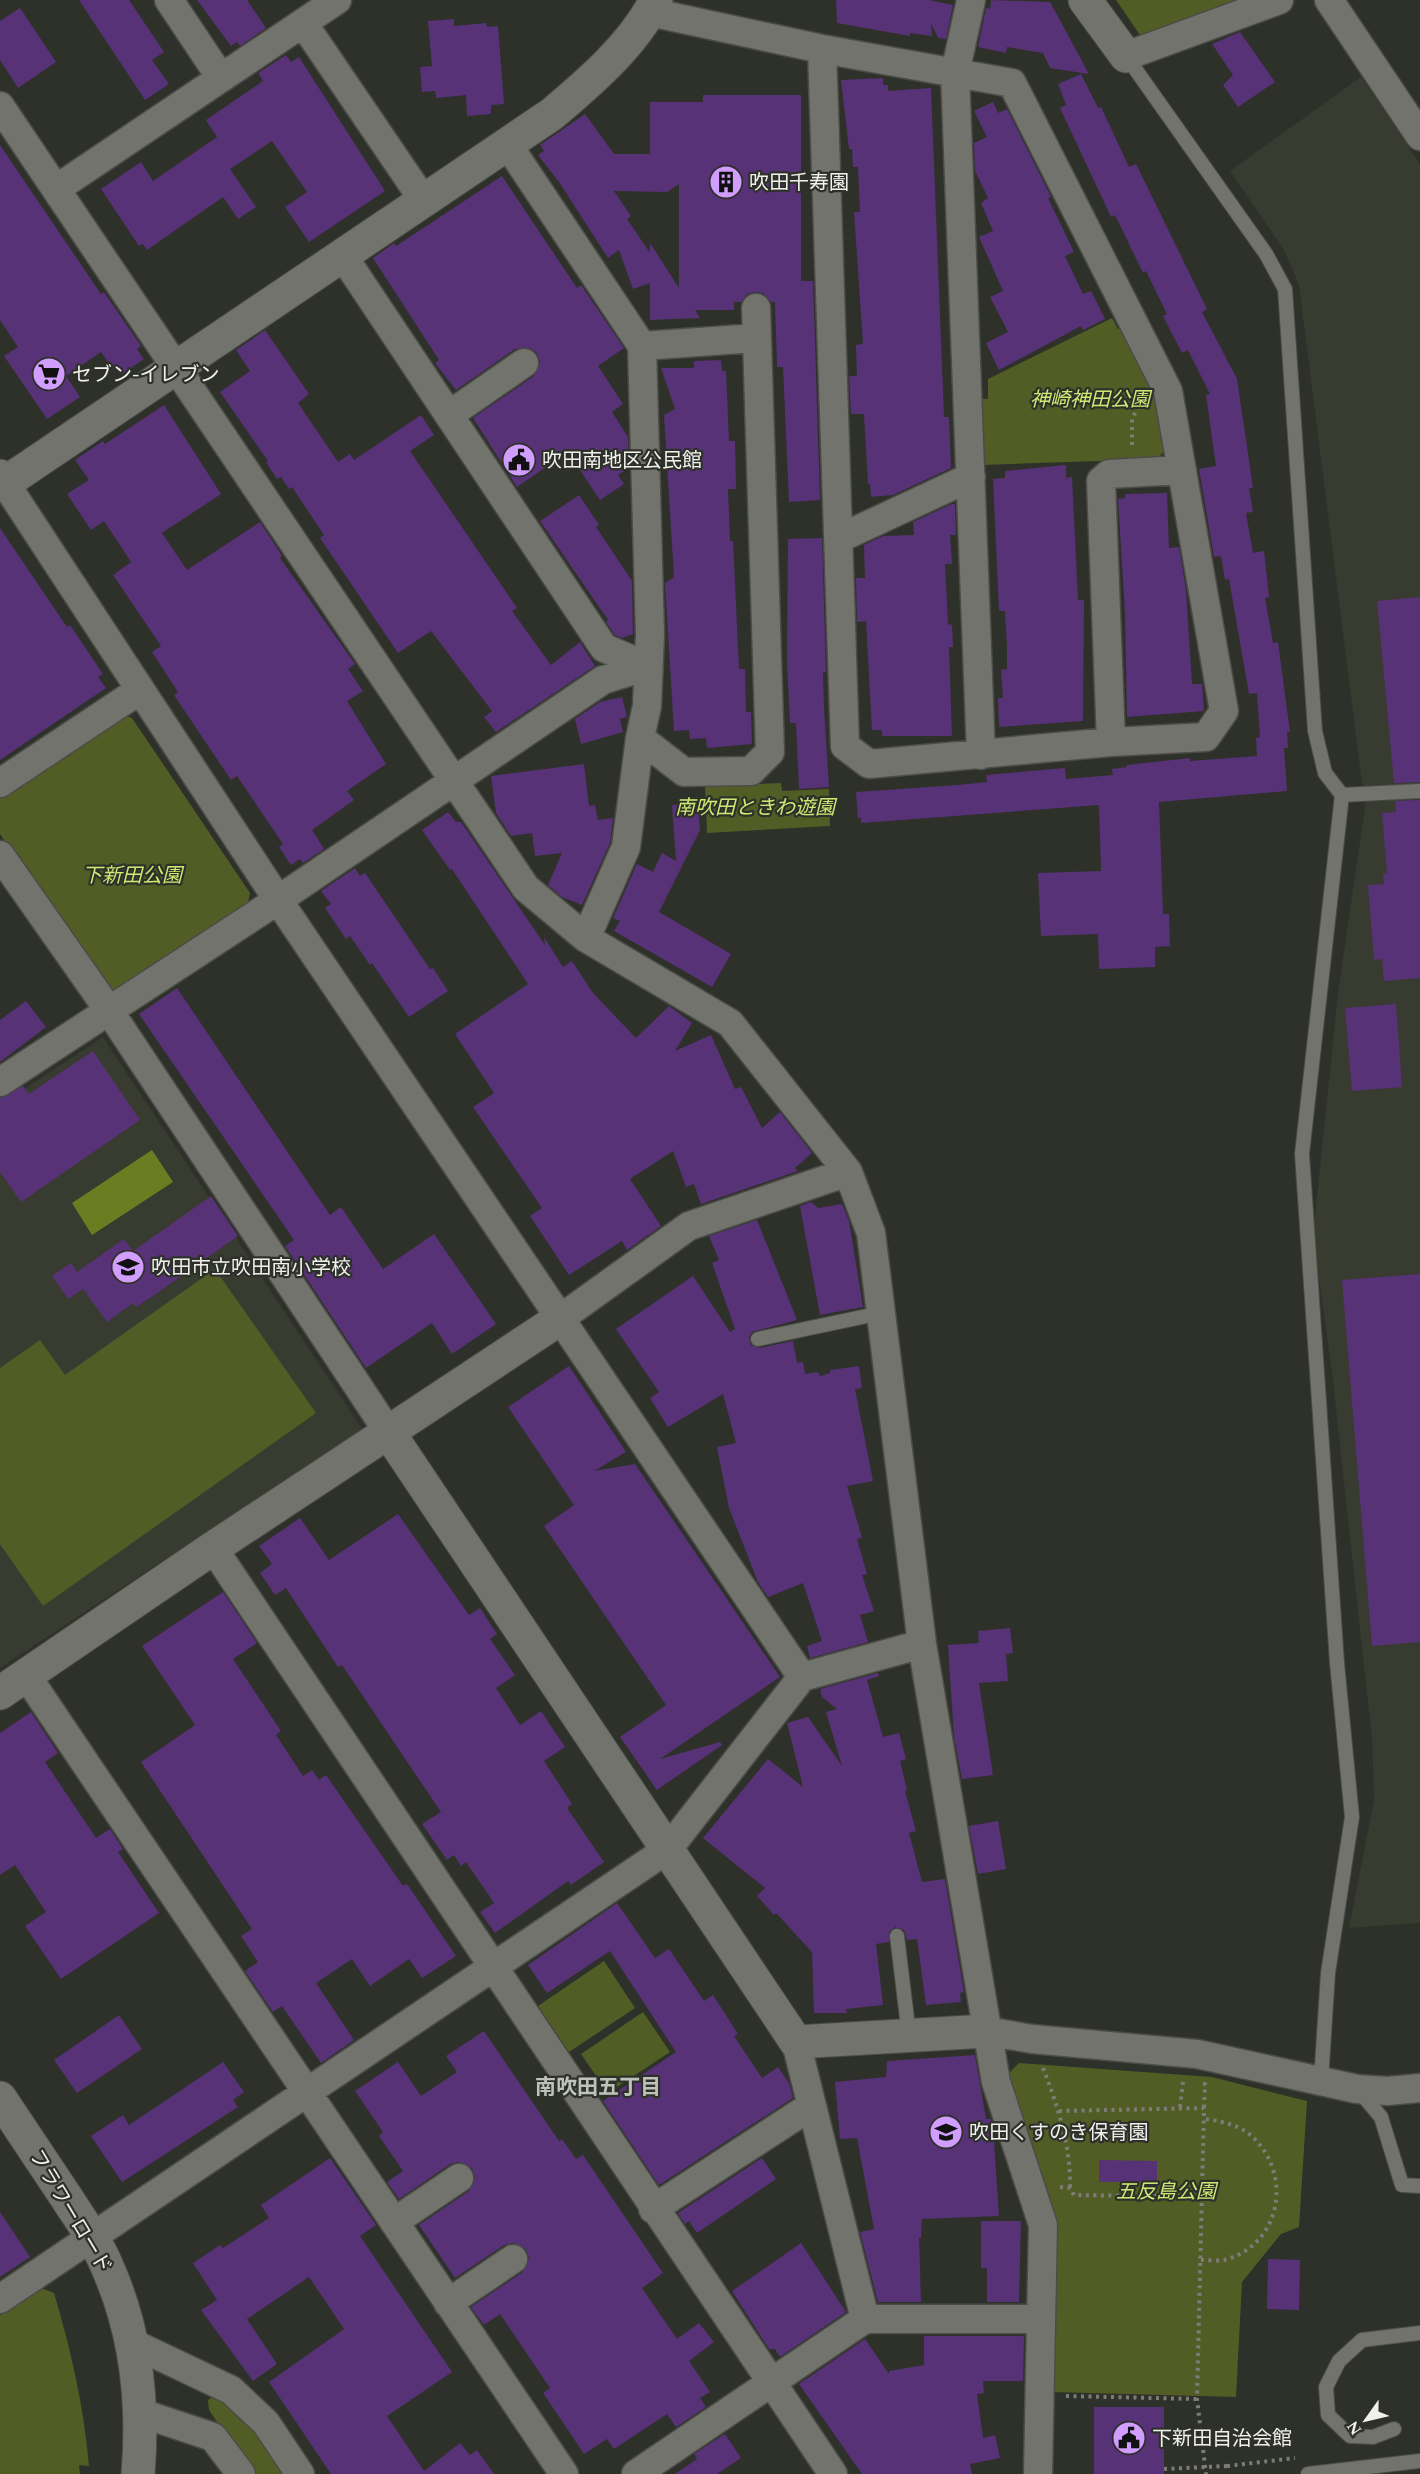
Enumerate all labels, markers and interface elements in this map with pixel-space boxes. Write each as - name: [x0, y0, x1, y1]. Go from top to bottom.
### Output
- building icon: 吹田千寿園: [708, 164, 744, 200]
- place label: 吹田千寿園: [749, 168, 849, 198]
- supermarket icon: セブン-イレブン: [31, 356, 67, 392]
- place label: セブン-イレブン: [72, 360, 220, 390]
- park label: 神崎神田公園: [1030, 385, 1153, 415]
- public building icon: 吹田南地区公民館: [501, 442, 537, 478]
- place label: 吹田南地区公民館: [542, 446, 702, 476]
- park label: 南吹田ときわ遊園: [675, 793, 838, 823]
- park label: 下新田公園: [82, 861, 185, 891]
- school or university icon: 吹田市立吹田南小学校: [110, 1249, 146, 1285]
- place label: 吹田市立吹田南小学校: [151, 1253, 351, 1283]
- district label: 南吹田五丁目: [535, 2072, 661, 2104]
- school or university icon: 吹田くすのき保育園: [928, 2114, 964, 2150]
- place label: 吹田くすのき保育園: [969, 2118, 1148, 2148]
- street label: フラワーロード: [21, 2144, 119, 2279]
- park label: 五反島公園: [1116, 2177, 1219, 2207]
- north arrow: [1336, 2390, 1396, 2450]
- text: N: [1341, 2416, 1368, 2440]
- public building icon: 下新田自治会館: [1111, 2420, 1147, 2456]
- place label: 下新田自治会館: [1152, 2424, 1292, 2454]

